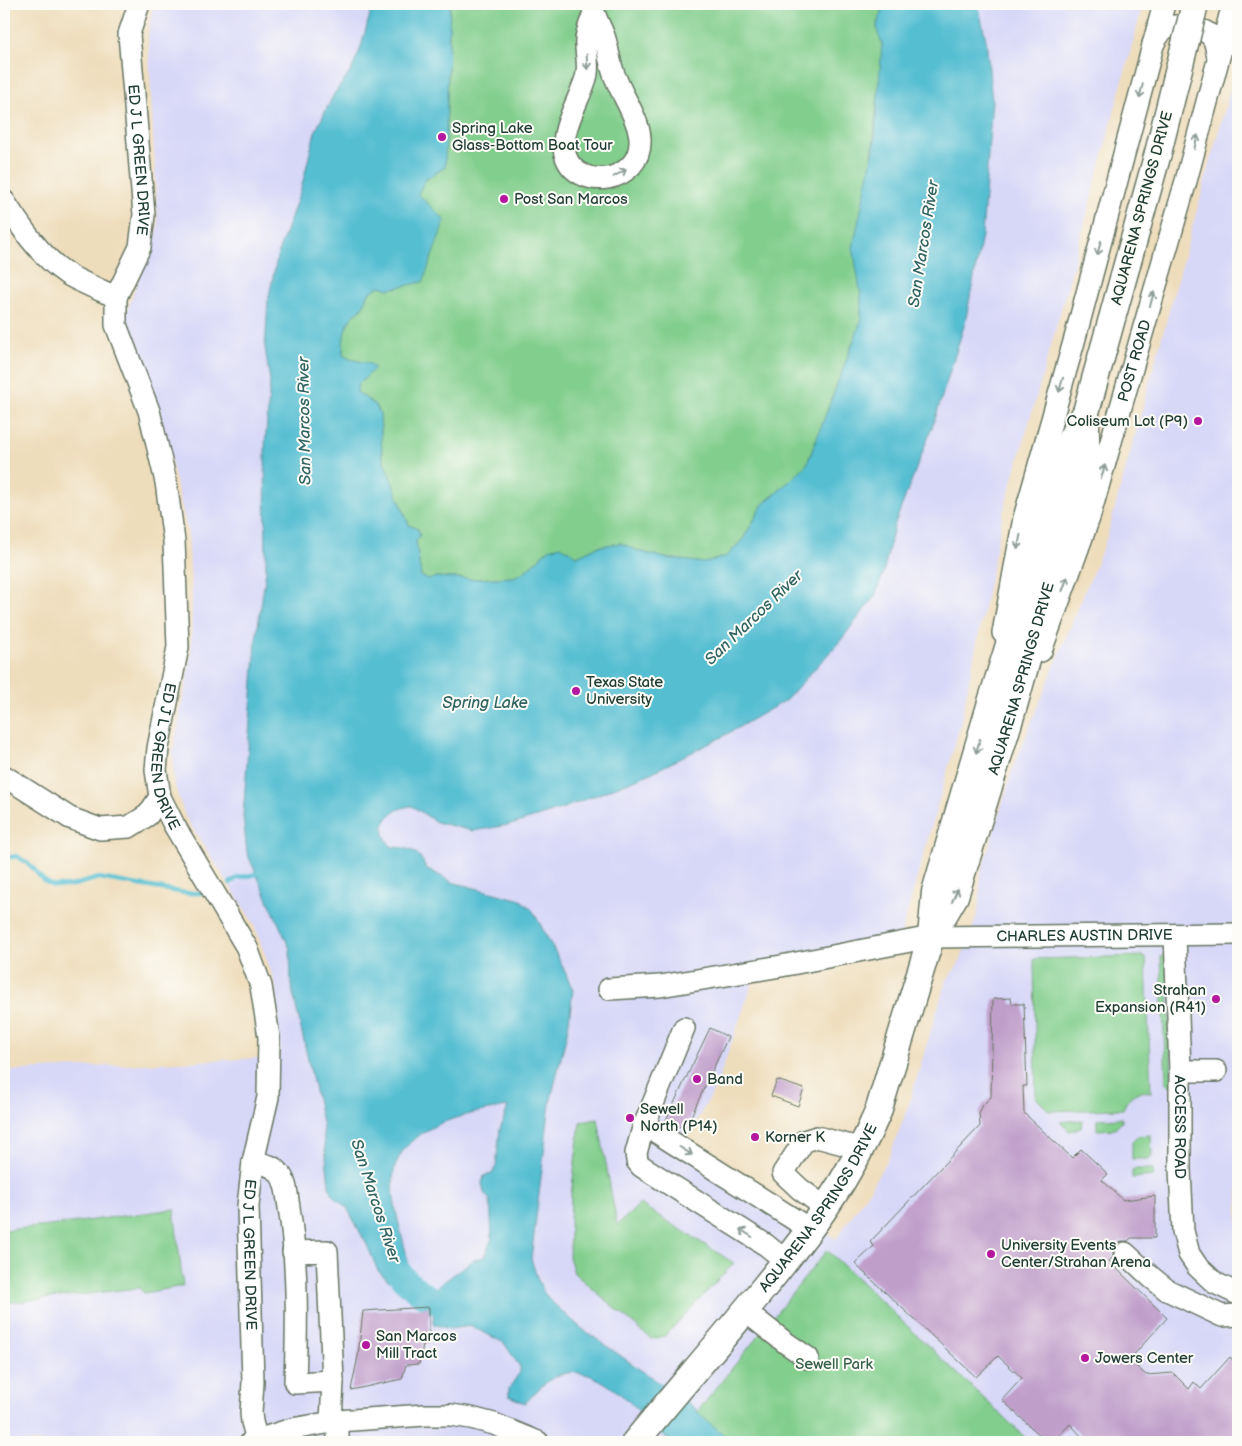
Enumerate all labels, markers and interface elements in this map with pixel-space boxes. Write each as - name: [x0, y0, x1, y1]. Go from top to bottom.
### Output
- one-way arrow: [582, 54, 591, 70]
- one-way arrow: [1135, 83, 1145, 99]
- street label: ED J L GREEN DRIVE: [124, 84, 154, 237]
- street label: AQUARENA SPRINGS DRIVE: [1107, 109, 1177, 307]
- place label: Spring Lake Glass-Bottom Boat Tour: [452, 119, 613, 155]
- marker: Spring Lake Glass-Bottom Boat Tour: [436, 131, 448, 143]
- one-way arrow: [1192, 134, 1201, 150]
- one-way arrow: [612, 168, 627, 178]
- water label: San Marcos River: [905, 178, 944, 309]
- place label: Post San Marcos: [514, 190, 628, 209]
- marker: Post San Marcos: [498, 193, 510, 205]
- one-way arrow: [1094, 240, 1103, 256]
- one-way arrow: [1148, 291, 1158, 307]
- street label: POST ROAD: [1113, 318, 1155, 404]
- water label: San Marcos River: [294, 355, 316, 485]
- one-way arrow: [1056, 377, 1066, 393]
- place label: Coliseum Lot (P9): [1067, 412, 1188, 431]
- marker: Coliseum Lot (P9): [1192, 415, 1204, 427]
- one-way arrow: [1098, 464, 1108, 480]
- one-way arrow: [1013, 534, 1023, 550]
- water label: San Marcos River: [701, 566, 808, 669]
- one-way arrow: [1061, 577, 1070, 592]
- street label: AQUARENA SPRINGS DRIVE: [984, 580, 1058, 777]
- place label: Texas State University: [586, 673, 663, 709]
- street label: ED J L GREEN DRIVE: [146, 681, 185, 833]
- marker: Texas State University: [570, 685, 582, 697]
- water label: Spring Lake: [442, 694, 528, 713]
- one-way arrow: [972, 737, 982, 753]
- one-way arrow: [951, 888, 960, 903]
- street label: CHARLES AUSTIN DRIVE: [996, 925, 1173, 946]
- place label: Strahan Expansion (R41): [1095, 981, 1206, 1017]
- marker: Strahan Expansion (R41): [1210, 993, 1222, 1005]
- place label: Band: [707, 1070, 743, 1089]
- marker: Band: [691, 1073, 703, 1085]
- street label: ACCESS ROAD: [1170, 1075, 1190, 1179]
- place label: Sewell North (P14): [640, 1100, 718, 1136]
- marker: Sewell North (P14): [624, 1112, 636, 1124]
- street label: AQUARENA SPRINGS DRIVE: [755, 1120, 881, 1296]
- place label: Korner K: [765, 1128, 825, 1147]
- marker: Korner K: [749, 1131, 761, 1143]
- water label: San Marcos River: [346, 1137, 404, 1266]
- one-way arrow: [679, 1145, 693, 1156]
- street label: ED J L GREEN DRIVE: [238, 1178, 261, 1331]
- one-way arrow: [740, 1227, 754, 1237]
- place label: University Events Center/Strahan Arena: [1001, 1236, 1151, 1272]
- marker: University Events Center/Strahan Arena: [985, 1248, 997, 1260]
- place label: San Marcos Mill Tract: [376, 1327, 457, 1363]
- marker: San Marcos Mill Tract: [360, 1339, 372, 1351]
- place label: Jowers Center: [1095, 1349, 1194, 1368]
- marker: Jowers Center: [1079, 1352, 1091, 1364]
- park label: Sewell Park: [795, 1355, 873, 1374]

